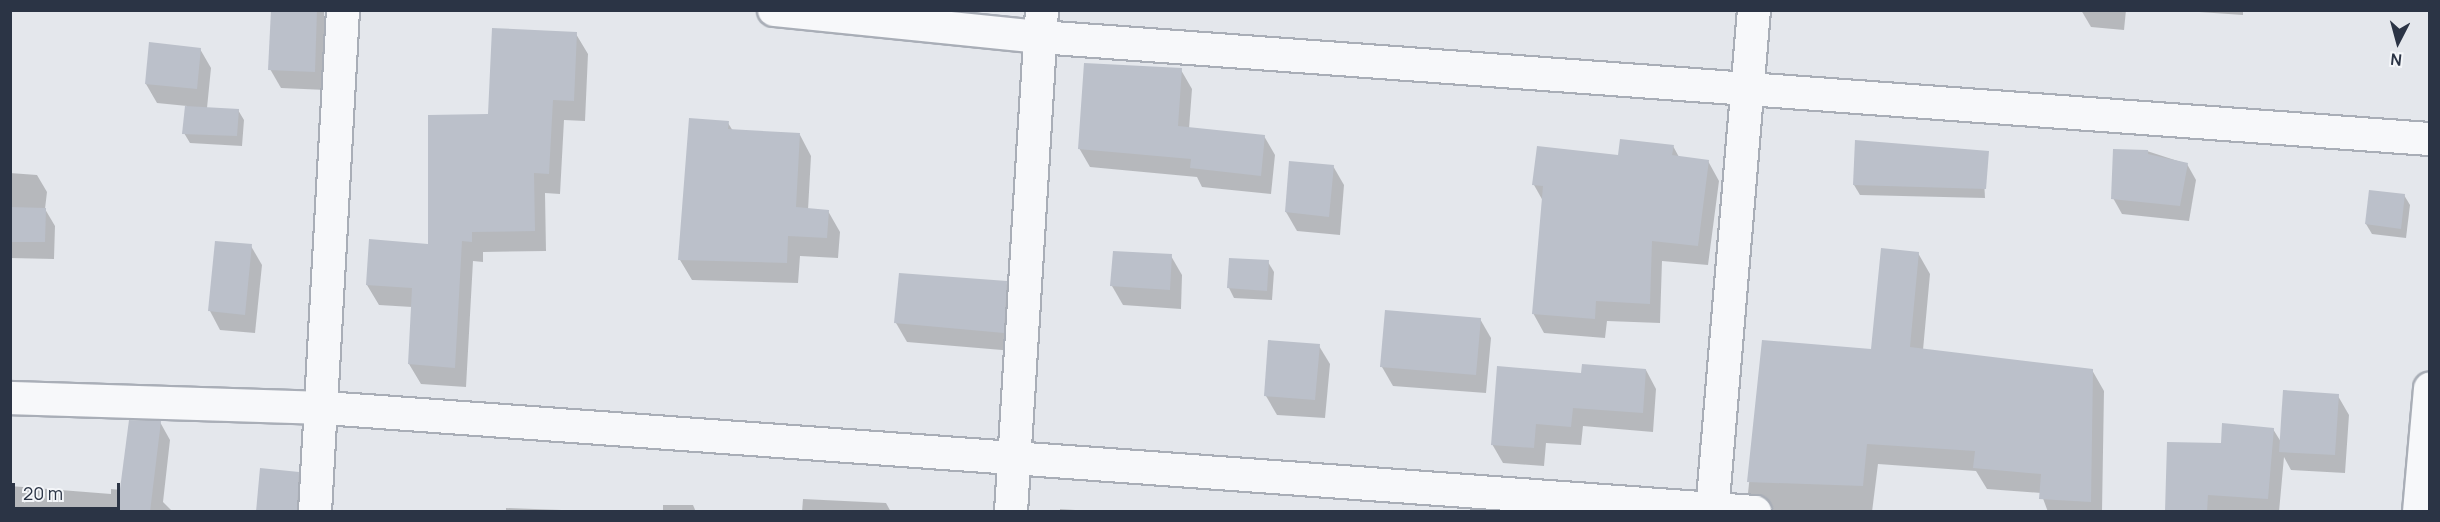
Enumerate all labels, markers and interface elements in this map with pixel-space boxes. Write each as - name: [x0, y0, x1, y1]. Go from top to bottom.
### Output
- north arrow: [2368, 12, 2428, 72]
- text: N: [2389, 48, 2403, 71]
- scale bar: [15, 471, 123, 509]
- text: 20 m: [23, 481, 63, 505]

